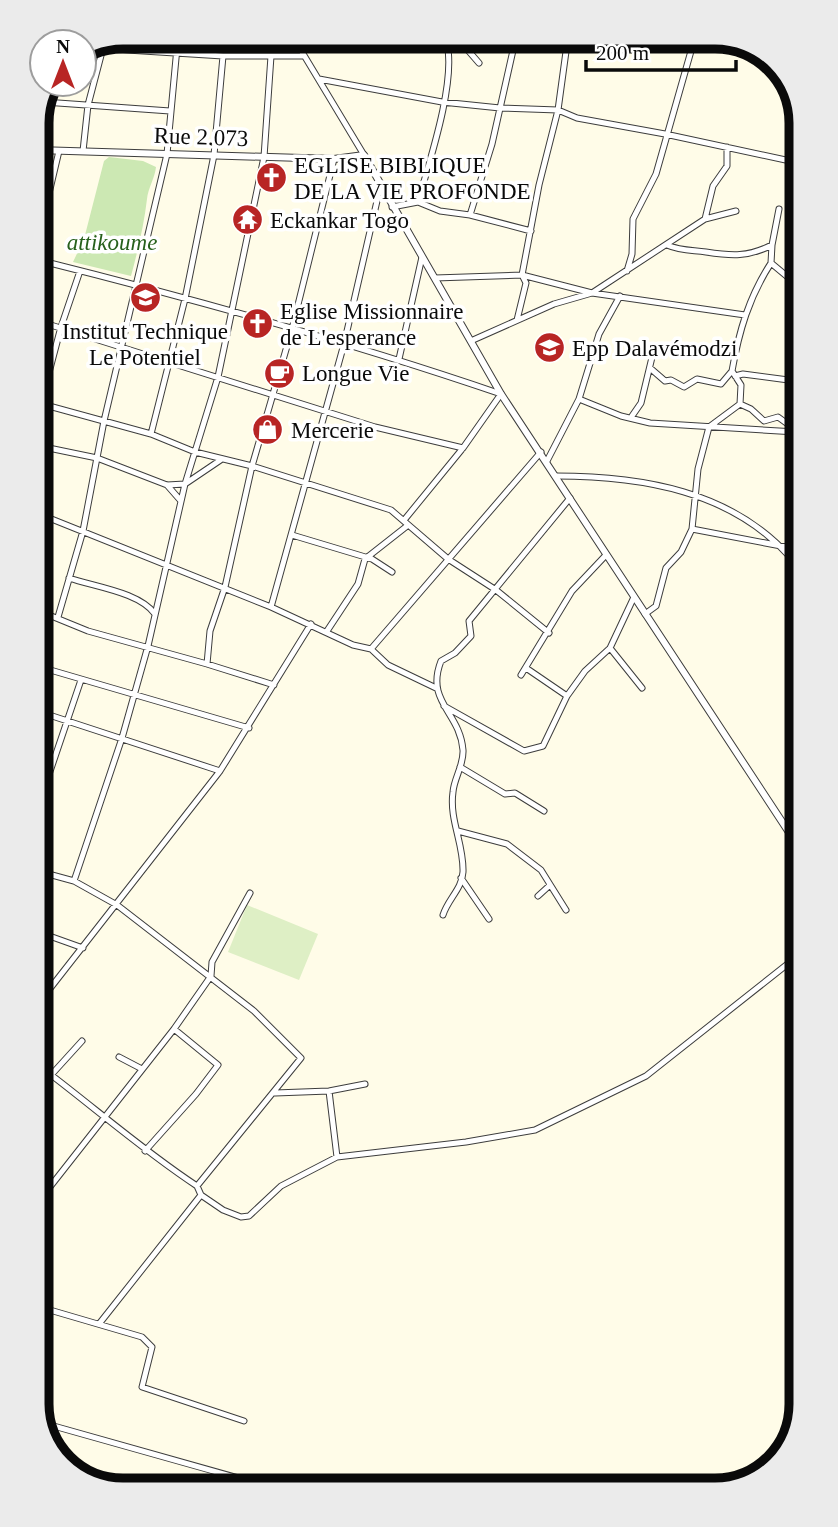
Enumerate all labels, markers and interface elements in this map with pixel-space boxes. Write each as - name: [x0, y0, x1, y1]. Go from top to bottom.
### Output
- north arrow: [28, 28, 98, 98]
- scale bar: [586, 28, 736, 72]
- text: N: [56, 36, 70, 57]
- text: 200 m: [596, 41, 649, 65]
- street label: Rue 2.073: [153, 123, 249, 151]
- place label: EGLISE BIBLIQUE DE LA VIE PROFONDE: [294, 153, 531, 204]
- church icon: EGLISE BIBLIQUE DE LA VIE PROFONDE: [254, 161, 288, 195]
- temple icon: Eckankar Togo: [230, 203, 264, 237]
- place label: Eckankar Togo: [270, 208, 409, 233]
- park label: attikoume: [67, 230, 157, 255]
- school or university icon: Institut Technique Le Potentiel: [128, 280, 162, 314]
- place label: Eglise Missionnaire de L'esperance: [280, 299, 463, 350]
- church icon: Eglise Missionnaire de L'esperance: [240, 307, 274, 341]
- place label: Institut Technique Le Potentiel: [62, 319, 228, 370]
- school or university icon: Epp Dalavémodzi: [532, 331, 566, 365]
- place label: Epp Dalavémodzi: [572, 336, 737, 361]
- cafe icon: Longue Vie: [262, 356, 296, 390]
- place label: Longue Vie: [302, 361, 409, 386]
- shop icon: Mercerie: [251, 413, 285, 447]
- place label: Mercerie: [291, 418, 374, 443]

